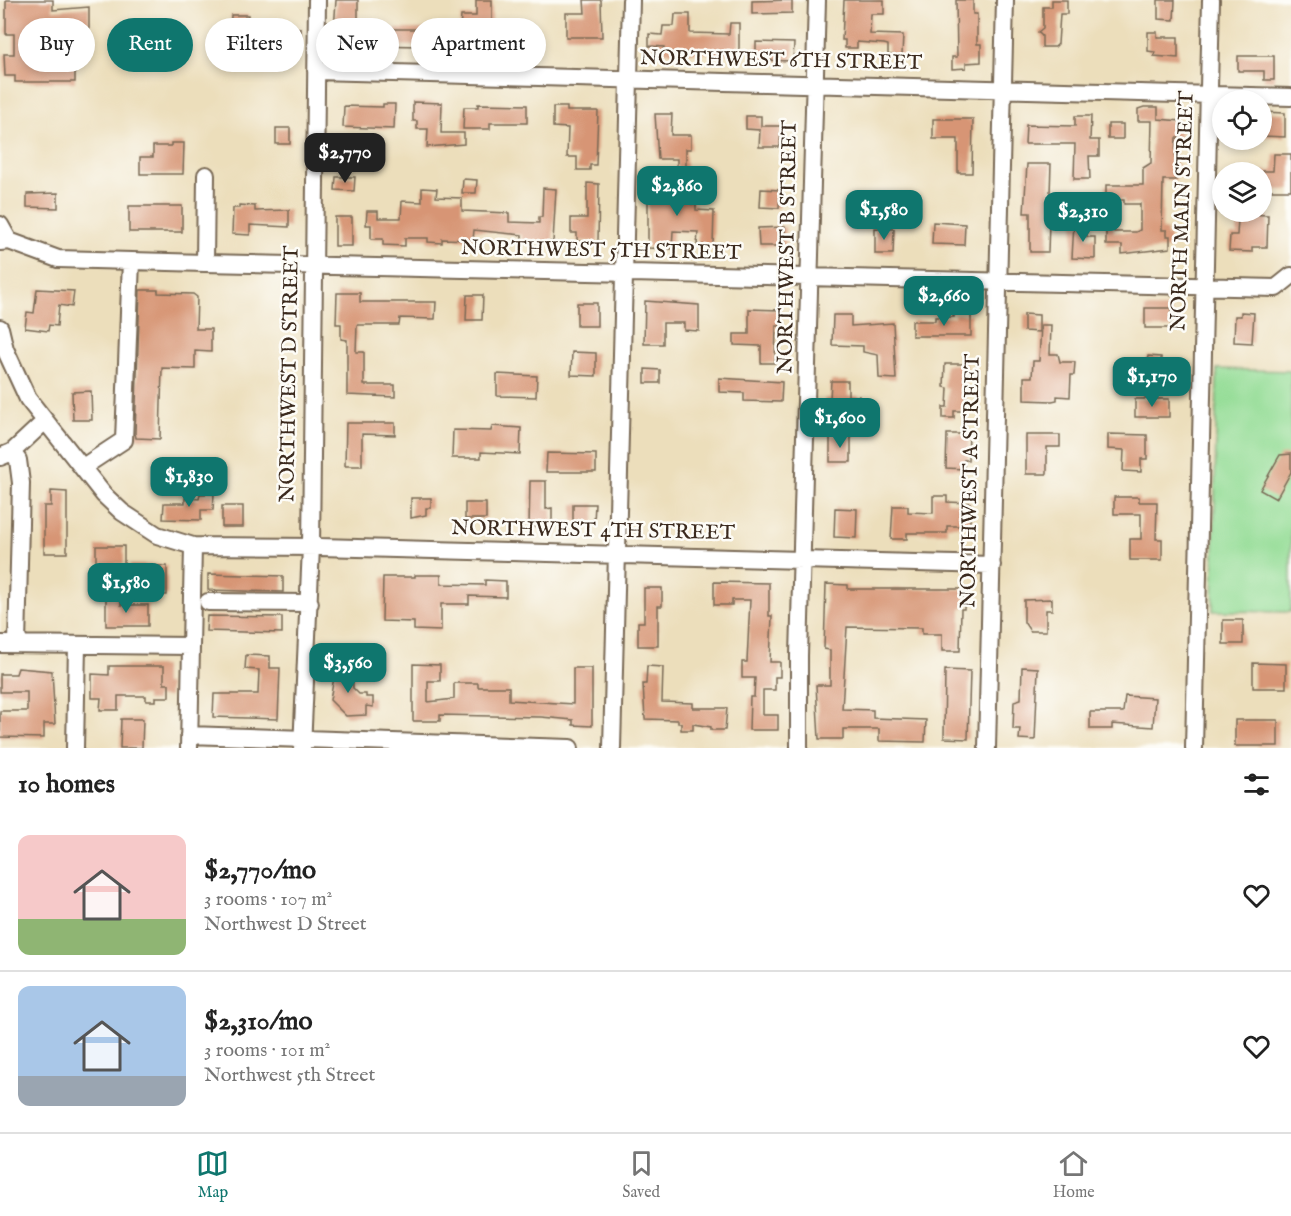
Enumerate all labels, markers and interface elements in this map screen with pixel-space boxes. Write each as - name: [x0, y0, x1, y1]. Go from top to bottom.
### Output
- chip: Buy: [18, 18, 95, 72]
- chip: Rent: [107, 18, 193, 72]
- chip: Filters: [205, 18, 304, 72]
- chip: New: [316, 18, 399, 72]
- chip: Apartment: [411, 18, 546, 72]
- street label: NORTHWEST 6TH STREET: [640, 45, 923, 77]
- street label: NORTH MAIN STREET: [1165, 90, 1201, 332]
- map controls: [1212, 90, 1272, 222]
- button: locate: [1212, 90, 1272, 150]
- street label: NORTHWEST B STREET: [772, 119, 804, 374]
- pin: $2,770: [296, 133, 394, 184]
- text: $2,770: [318, 140, 372, 165]
- button: layers: [1212, 162, 1272, 222]
- pin: $2,860: [628, 166, 726, 217]
- text: $2,860: [651, 173, 703, 198]
- pin: $1,580: [835, 190, 933, 241]
- pin: $2,310: [1034, 192, 1132, 243]
- text: $1,580: [860, 197, 908, 222]
- text: $2,310: [1058, 199, 1108, 224]
- street label: NORTHWEST 5TH STREET: [460, 235, 742, 267]
- street label: NORTHWEST D STREET: [274, 245, 306, 503]
- pin: $2,660: [895, 276, 993, 327]
- text: $2,660: [918, 283, 970, 308]
- street label: NORTHWEST A STREET: [955, 353, 987, 608]
- pin: $1,170: [1103, 357, 1201, 408]
- text: $1,170: [1127, 364, 1177, 389]
- pin: $1,600: [791, 398, 889, 449]
- text: $1,600: [814, 405, 866, 430]
- pin: $1,830: [140, 457, 238, 508]
- text: $1,830: [165, 464, 213, 489]
- street label: NORTHWEST 4TH STREET: [451, 515, 736, 547]
- pin: $1,580: [77, 563, 175, 614]
- text: $1,580: [102, 570, 150, 595]
- pin: $3,560: [299, 643, 397, 694]
- text: $3,560: [323, 650, 373, 675]
- text: 10 homes: [18, 768, 115, 801]
- icon: filters: [1240, 768, 1273, 801]
- text: $2,770/mo: [204, 854, 316, 887]
- icon: home: [66, 859, 138, 931]
- icon: heart: [1240, 879, 1273, 912]
- text: 3 rooms · 107 m²: [204, 887, 332, 912]
- text: Northwest D Street: [204, 912, 367, 937]
- text: $2,310/mo: [204, 1005, 312, 1038]
- icon: home: [66, 1010, 138, 1082]
- icon: heart: [1240, 1030, 1273, 1063]
- text: 3 rooms · 101 m²: [204, 1038, 330, 1063]
- text: Northwest 5th Street: [204, 1063, 375, 1088]
- tab: Map: [196, 1147, 229, 1203]
- tab: Saved: [622, 1147, 660, 1203]
- tab: Home: [1053, 1147, 1095, 1203]

